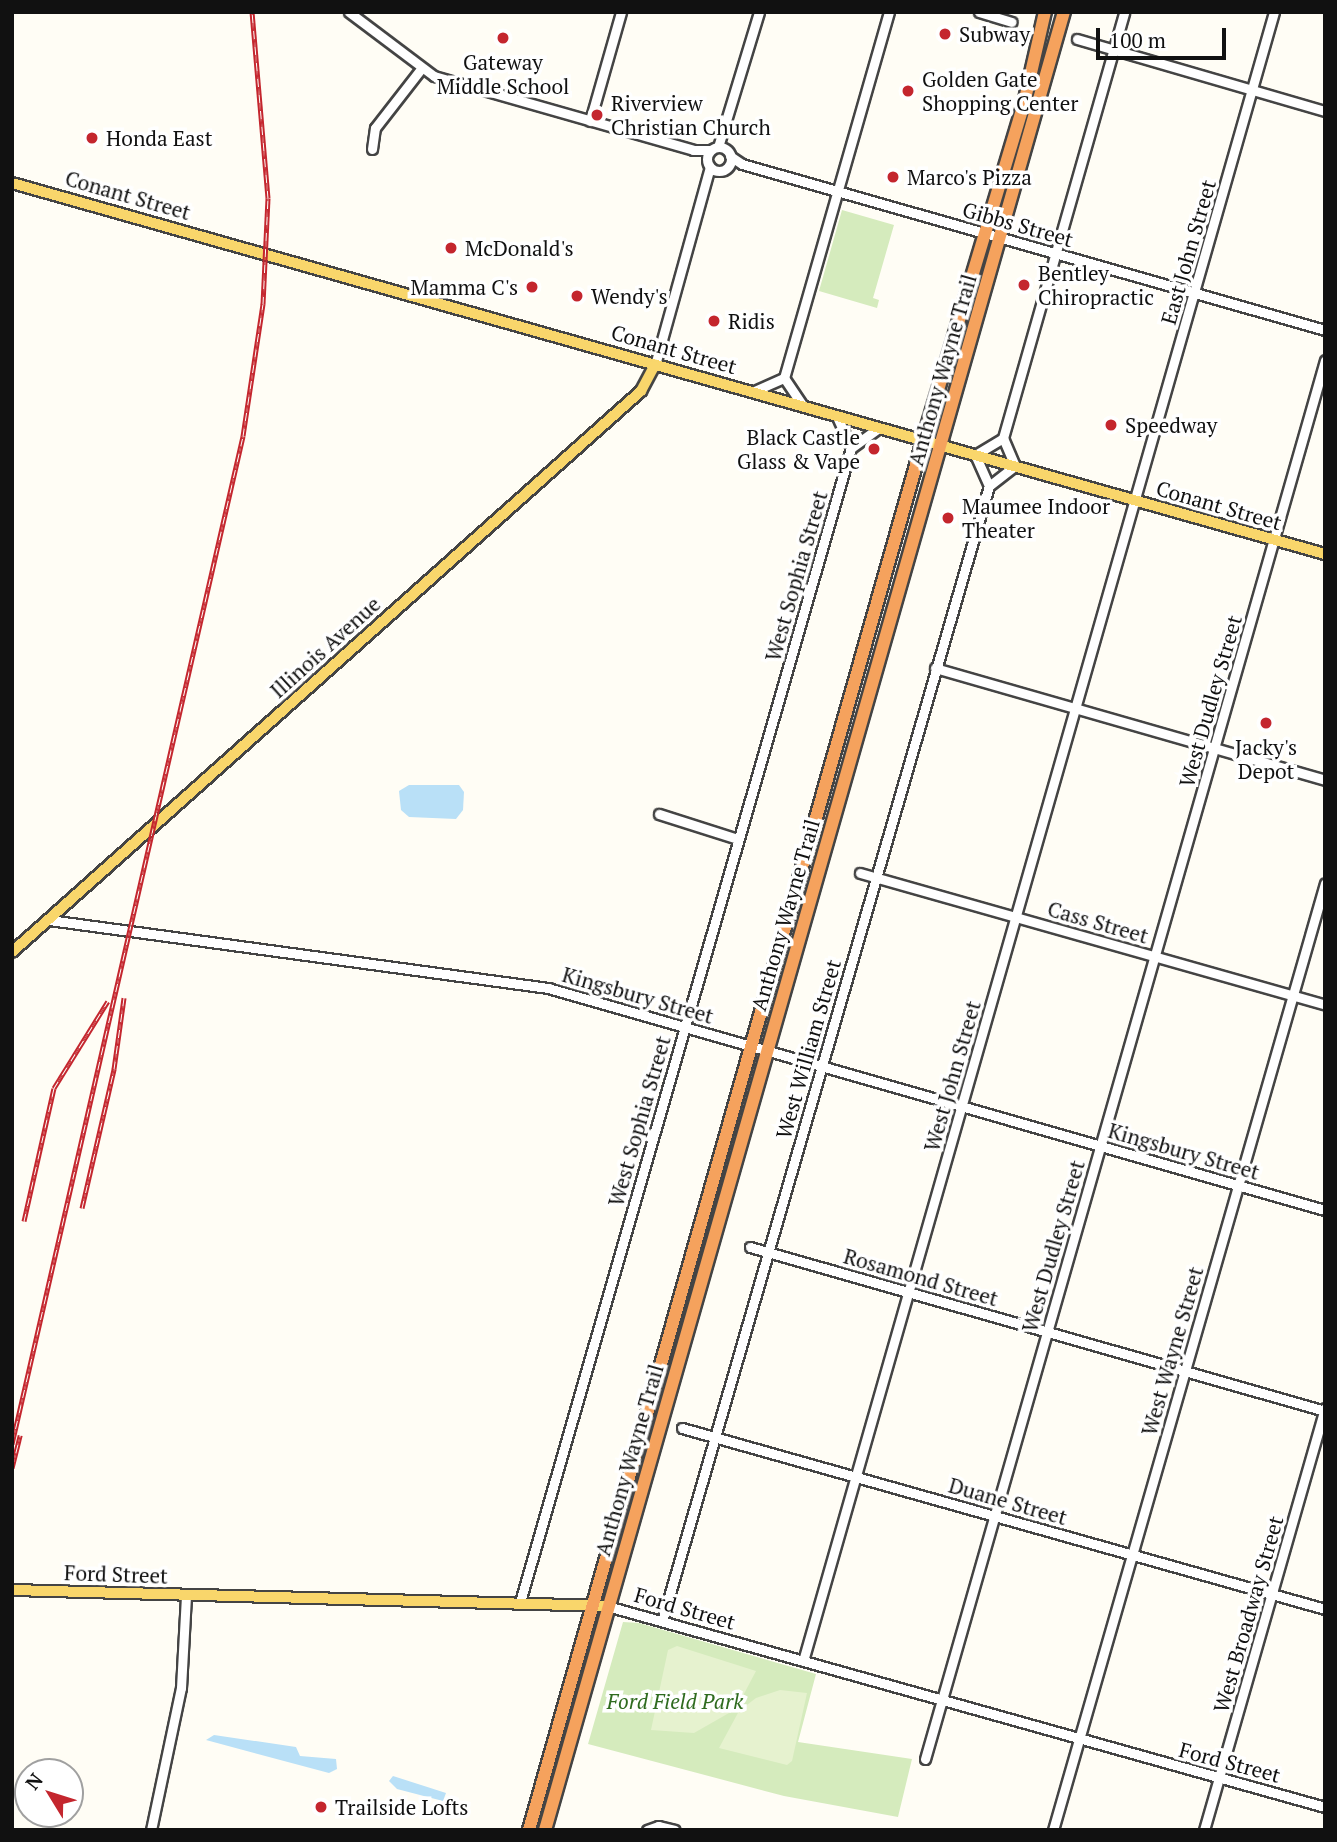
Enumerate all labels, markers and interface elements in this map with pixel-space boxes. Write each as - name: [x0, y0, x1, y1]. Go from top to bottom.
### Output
- scale bar: [1099, 14, 1228, 58]
- place label: Subway: [959, 21, 1030, 47]
- marker: Subway: [937, 26, 953, 42]
- text: 100 m: [1109, 26, 1166, 54]
- marker: Gateway Middle School: [495, 30, 511, 46]
- place label: Gateway Middle School: [437, 49, 569, 99]
- place label: Golden Gate Shopping Center: [922, 66, 1078, 116]
- marker: Golden Gate Shopping Center: [900, 83, 916, 99]
- place label: Riverview Christian Church: [611, 90, 771, 140]
- marker: Riverview Christian Church: [589, 107, 605, 123]
- place label: Honda East: [106, 125, 212, 151]
- marker: Honda East: [84, 130, 100, 146]
- place label: Marco's Pizza: [907, 164, 1032, 190]
- street label: Conant Street: [62, 165, 194, 225]
- marker: Marco's Pizza: [885, 169, 901, 185]
- street label: East John Street: [1155, 177, 1221, 327]
- street label: Gibbs Street: [960, 196, 1076, 252]
- place label: McDonald's: [465, 235, 574, 261]
- marker: McDonald's: [443, 240, 459, 256]
- place label: Bentley Chiropractic: [1038, 260, 1154, 310]
- street label: Anthony Wayne Trail: [903, 271, 981, 469]
- place label: Mamma C's: [411, 274, 518, 300]
- marker: Bentley Chiropractic: [1016, 277, 1032, 293]
- marker: Mamma C's: [524, 279, 540, 295]
- place label: Wendy's: [591, 283, 668, 309]
- marker: Wendy's: [569, 288, 585, 304]
- place label: Ridis: [728, 308, 775, 334]
- marker: Ridis: [706, 313, 722, 329]
- street label: Conant Street: [608, 319, 740, 379]
- place label: Speedway: [1125, 412, 1217, 438]
- marker: Speedway: [1103, 417, 1119, 433]
- place label: Black Castle Glass & Vape: [736, 424, 860, 474]
- marker: Black Castle Glass & Vape: [866, 441, 882, 457]
- street label: Conant Street: [1153, 475, 1285, 535]
- street label: West Sophia Street: [760, 488, 832, 664]
- place label: Maumee Indoor Theater: [962, 493, 1110, 543]
- marker: Maumee Indoor Theater: [940, 510, 956, 526]
- street label: Illinois Avenue: [265, 591, 385, 703]
- street label: West Dudley Street: [1173, 612, 1247, 790]
- marker: Jacky's Depot: [1258, 715, 1274, 731]
- place label: Jacky's Depot: [1235, 734, 1297, 784]
- street label: Anthony Wayne Trail: [746, 816, 824, 1014]
- street label: Cass Street: [1045, 896, 1151, 948]
- street label: West William Street: [770, 956, 846, 1142]
- street label: Kingsbury Street: [559, 961, 717, 1029]
- street label: West John Street: [918, 998, 986, 1154]
- street label: West Sophia Street: [603, 1033, 675, 1209]
- street label: Kingsbury Street: [1105, 1117, 1263, 1185]
- street label: West Dudley Street: [1016, 1157, 1090, 1335]
- street label: Rosamond Street: [841, 1243, 1001, 1311]
- street label: West Wayne Street: [1136, 1264, 1208, 1438]
- street label: Anthony Wayne Trail: [590, 1361, 668, 1559]
- street label: Duane Street: [946, 1472, 1070, 1530]
- street label: West Broadway Street: [1208, 1513, 1288, 1715]
- street label: Ford Street: [64, 1560, 168, 1588]
- street label: Ford Street: [632, 1582, 738, 1634]
- park label: Ford Field Park: [607, 1688, 743, 1714]
- street label: Ford Street: [1177, 1736, 1283, 1788]
- north arrow: [14, 1758, 84, 1828]
- text: N: [19, 1768, 48, 1794]
- place label: Trailside Lofts: [335, 1794, 468, 1820]
- marker: Trailside Lofts: [313, 1799, 329, 1815]

